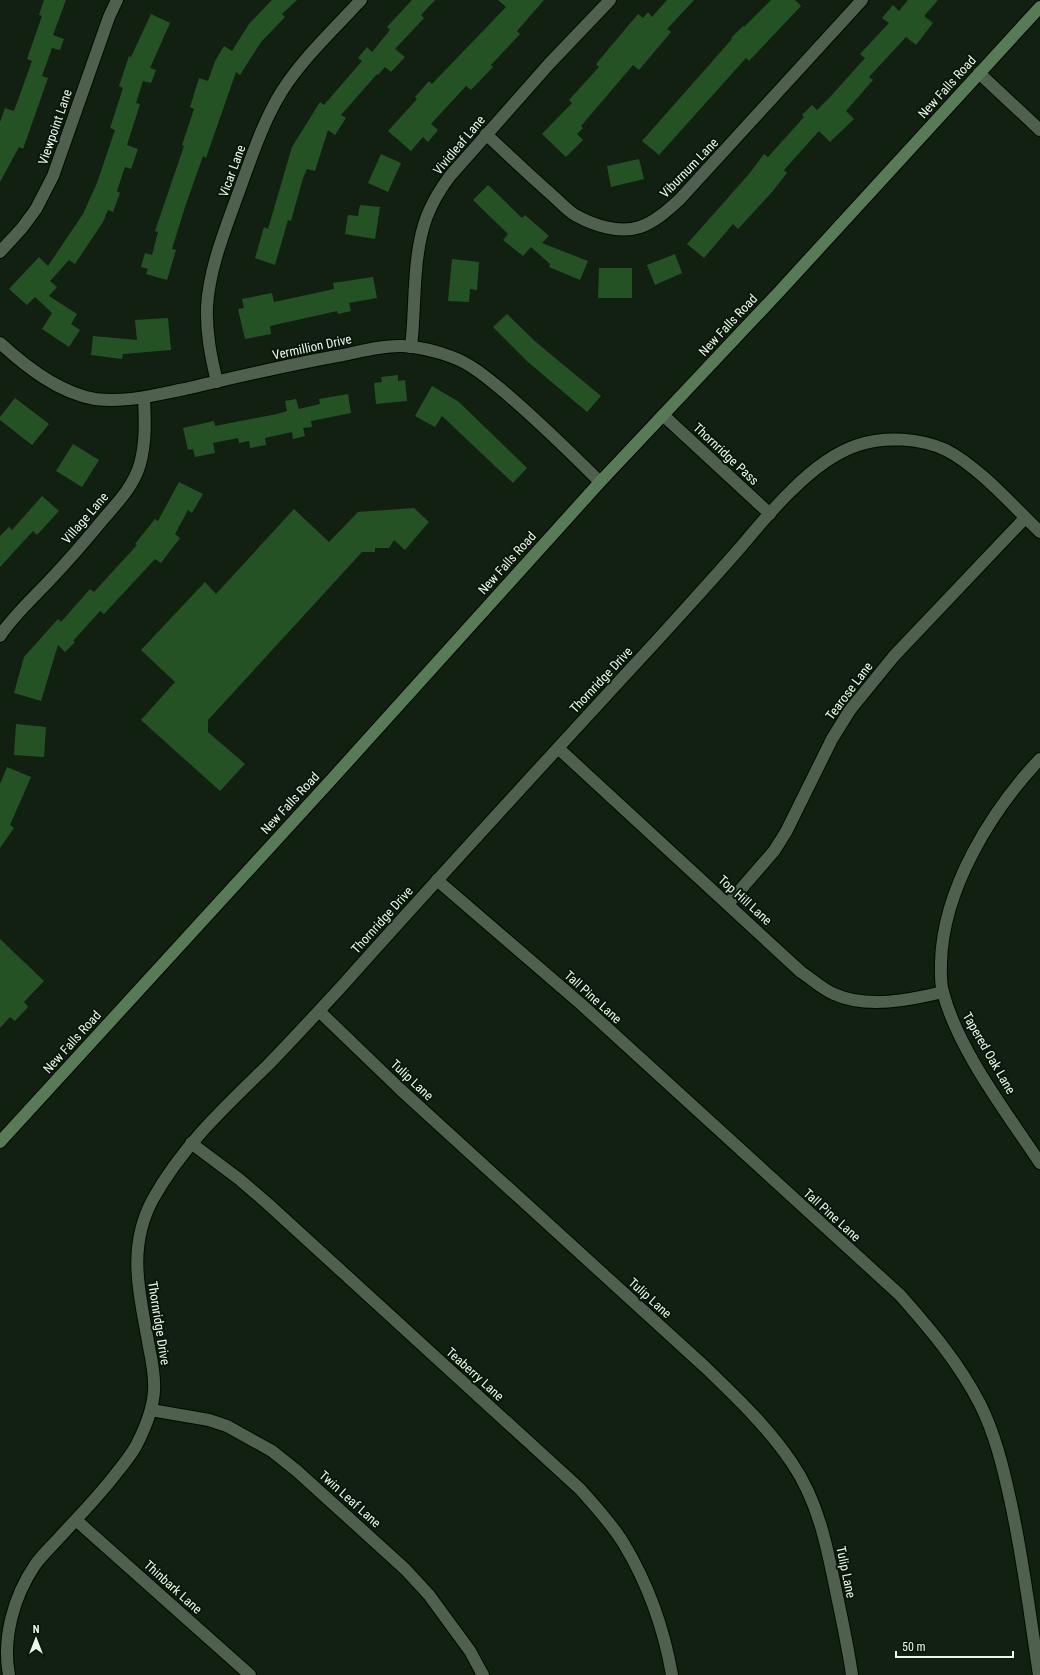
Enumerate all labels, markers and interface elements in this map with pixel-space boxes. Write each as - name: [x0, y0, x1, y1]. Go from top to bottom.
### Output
- street label: New Falls Road: [915, 53, 979, 121]
- street label: Viewpoint Lane: [35, 87, 75, 167]
- street label: Vividleaf Lane: [430, 112, 488, 178]
- street label: Viburnum Lane: [657, 135, 721, 201]
- street label: Vicar Lane: [216, 143, 248, 199]
- street label: New Falls Road: [696, 291, 760, 359]
- street label: Vermillion Drive: [271, 331, 353, 363]
- street label: Thornridge Pass: [690, 420, 762, 488]
- street label: Village Lane: [59, 489, 111, 547]
- street label: New Falls Road: [475, 529, 539, 597]
- street label: Thornridge Drive: [567, 644, 635, 716]
- street label: Tearose Lane: [822, 659, 876, 723]
- street label: New Falls Road: [258, 769, 322, 837]
- street label: Top Hill Lane: [715, 872, 775, 928]
- street label: Thornridge Drive: [348, 884, 416, 956]
- street label: Tall Pine Lane: [561, 967, 625, 1027]
- street label: New Falls Road: [40, 1008, 104, 1076]
- street label: Tapered Oak Lane: [960, 1009, 1018, 1097]
- street label: Tulip Lane: [388, 1057, 436, 1103]
- street label: Tall Pine Lane: [800, 1185, 864, 1245]
- street label: Tulip Lane: [625, 1275, 675, 1321]
- street label: Thornridge Drive: [145, 1280, 173, 1366]
- street label: Teaberry Lane: [443, 1344, 507, 1404]
- street label: Twin Leaf Lane: [316, 1467, 384, 1531]
- street label: Tulip Lane: [833, 1545, 859, 1599]
- street label: Thinbark Lane: [141, 1557, 205, 1617]
- north arrow: [16, 1619, 56, 1659]
- text: N: [33, 1623, 40, 1636]
- scale bar: [896, 1633, 1013, 1659]
- text: 50 m: [902, 1640, 926, 1654]

